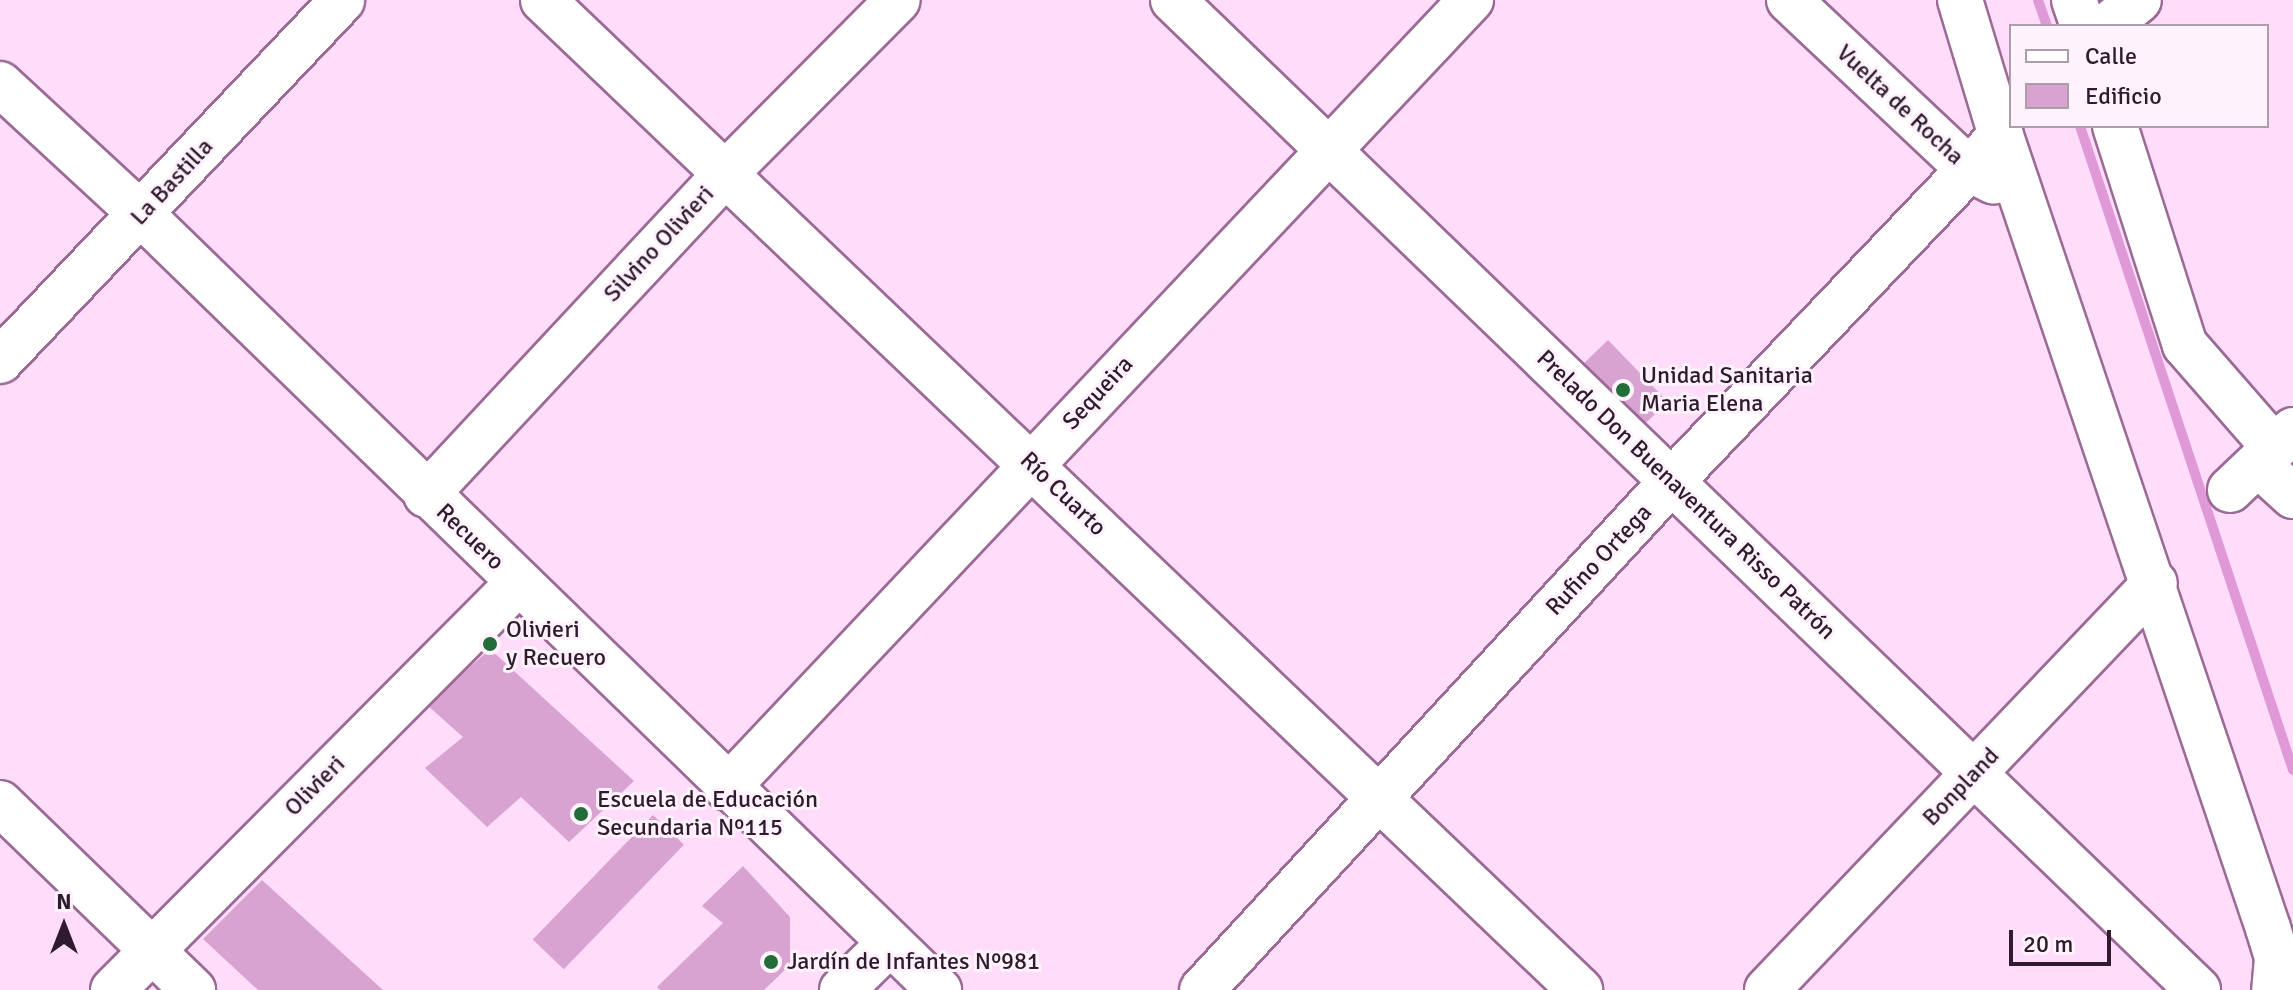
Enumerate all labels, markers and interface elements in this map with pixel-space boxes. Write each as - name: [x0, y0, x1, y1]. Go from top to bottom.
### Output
- legend: [2009, 24, 2269, 128]
- street label: Vuelta de Rocha: [1830, 39, 1970, 171]
- text: Calle: [2085, 41, 2137, 71]
- text: Edificio: [2085, 81, 2162, 111]
- street label: La Bastilla: [125, 133, 219, 231]
- street label: Silvino Olivieri: [598, 180, 720, 308]
- street label: Prelado Don Buenaventura Risso Patrón: [1531, 344, 1841, 646]
- street label: Sequeira: [1057, 350, 1139, 436]
- place label: Unidad Sanitaria Maria Elena: [1641, 362, 1813, 418]
- marker: Unidad Sanitaria Maria Elena: [1612, 379, 1634, 401]
- street label: Río Cuarto: [1014, 446, 1112, 542]
- street label: Recuero: [430, 498, 510, 576]
- street label: Rufino Ortega: [1540, 498, 1658, 622]
- place label: Olivieri y Recuero: [506, 616, 606, 672]
- marker: Olivieri y Recuero: [481, 635, 499, 653]
- street label: Bonpland: [1917, 742, 2005, 832]
- street label: Olivieri: [279, 750, 351, 822]
- place label: Escuela de Educación Secundaria Nº115: [597, 786, 818, 842]
- marker: Escuela de Educación Secundaria Nº115: [572, 805, 590, 823]
- north arrow: [24, 886, 104, 966]
- text: N: [56, 888, 72, 915]
- scale bar: [2013, 914, 2115, 964]
- text: 20 m: [2023, 929, 2073, 959]
- place label: Jardín de Infantes Nº981: [787, 948, 1040, 976]
- marker: Jardín de Infantes Nº981: [762, 953, 780, 971]

